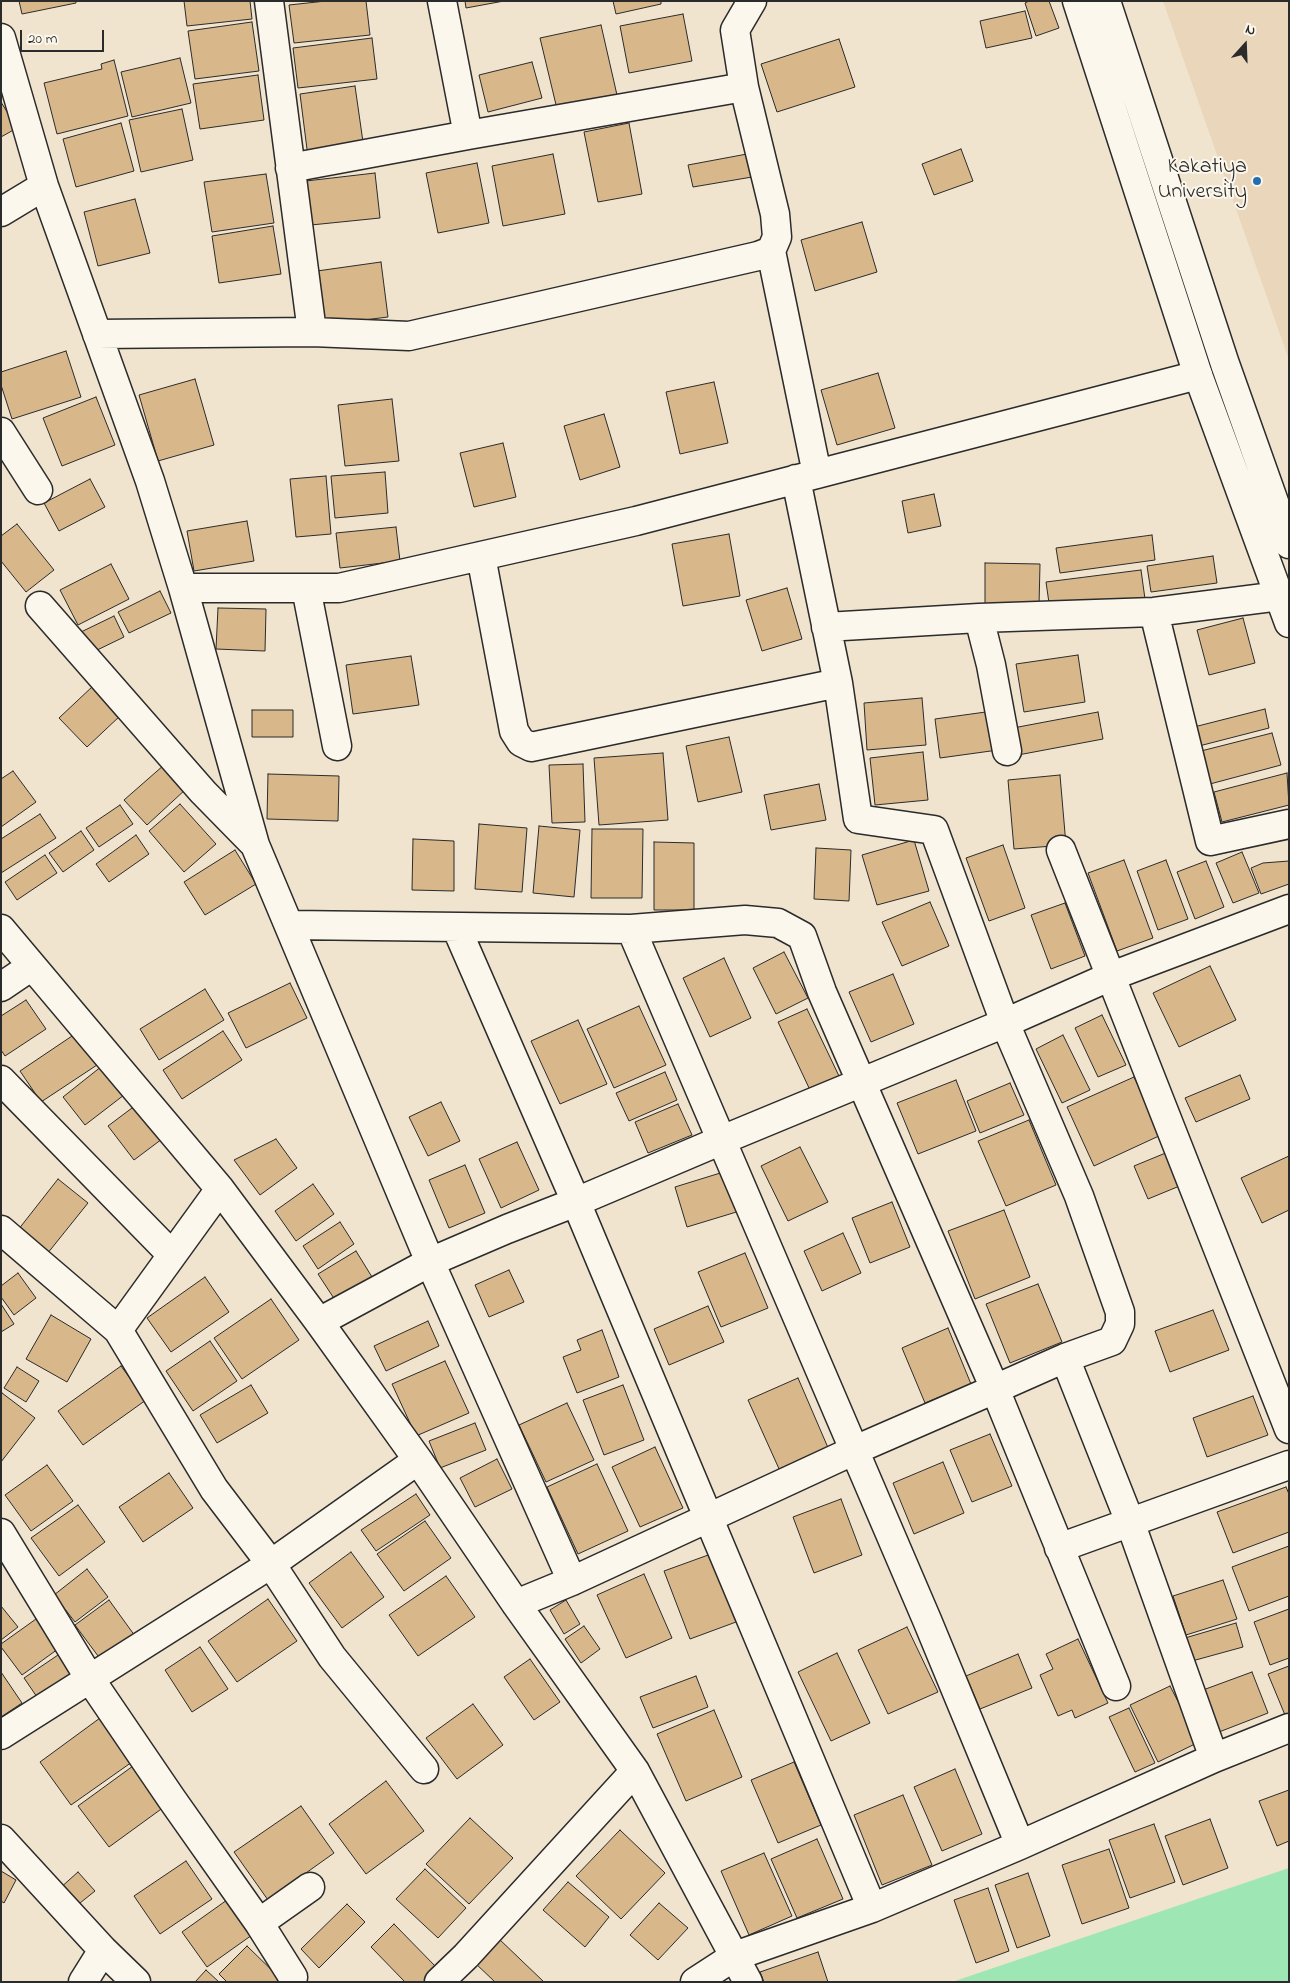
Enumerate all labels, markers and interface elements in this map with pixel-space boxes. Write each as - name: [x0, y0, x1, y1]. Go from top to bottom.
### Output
- text: N: [1242, 19, 1258, 42]
- scale bar: [22, 20, 106, 52]
- north arrow: [1220, 20, 1270, 70]
- text: 20 m: [28, 28, 57, 50]
- place label: Kakatiya University: [1158, 155, 1247, 206]
- marker: Kakatiya University: [1251, 175, 1263, 187]

